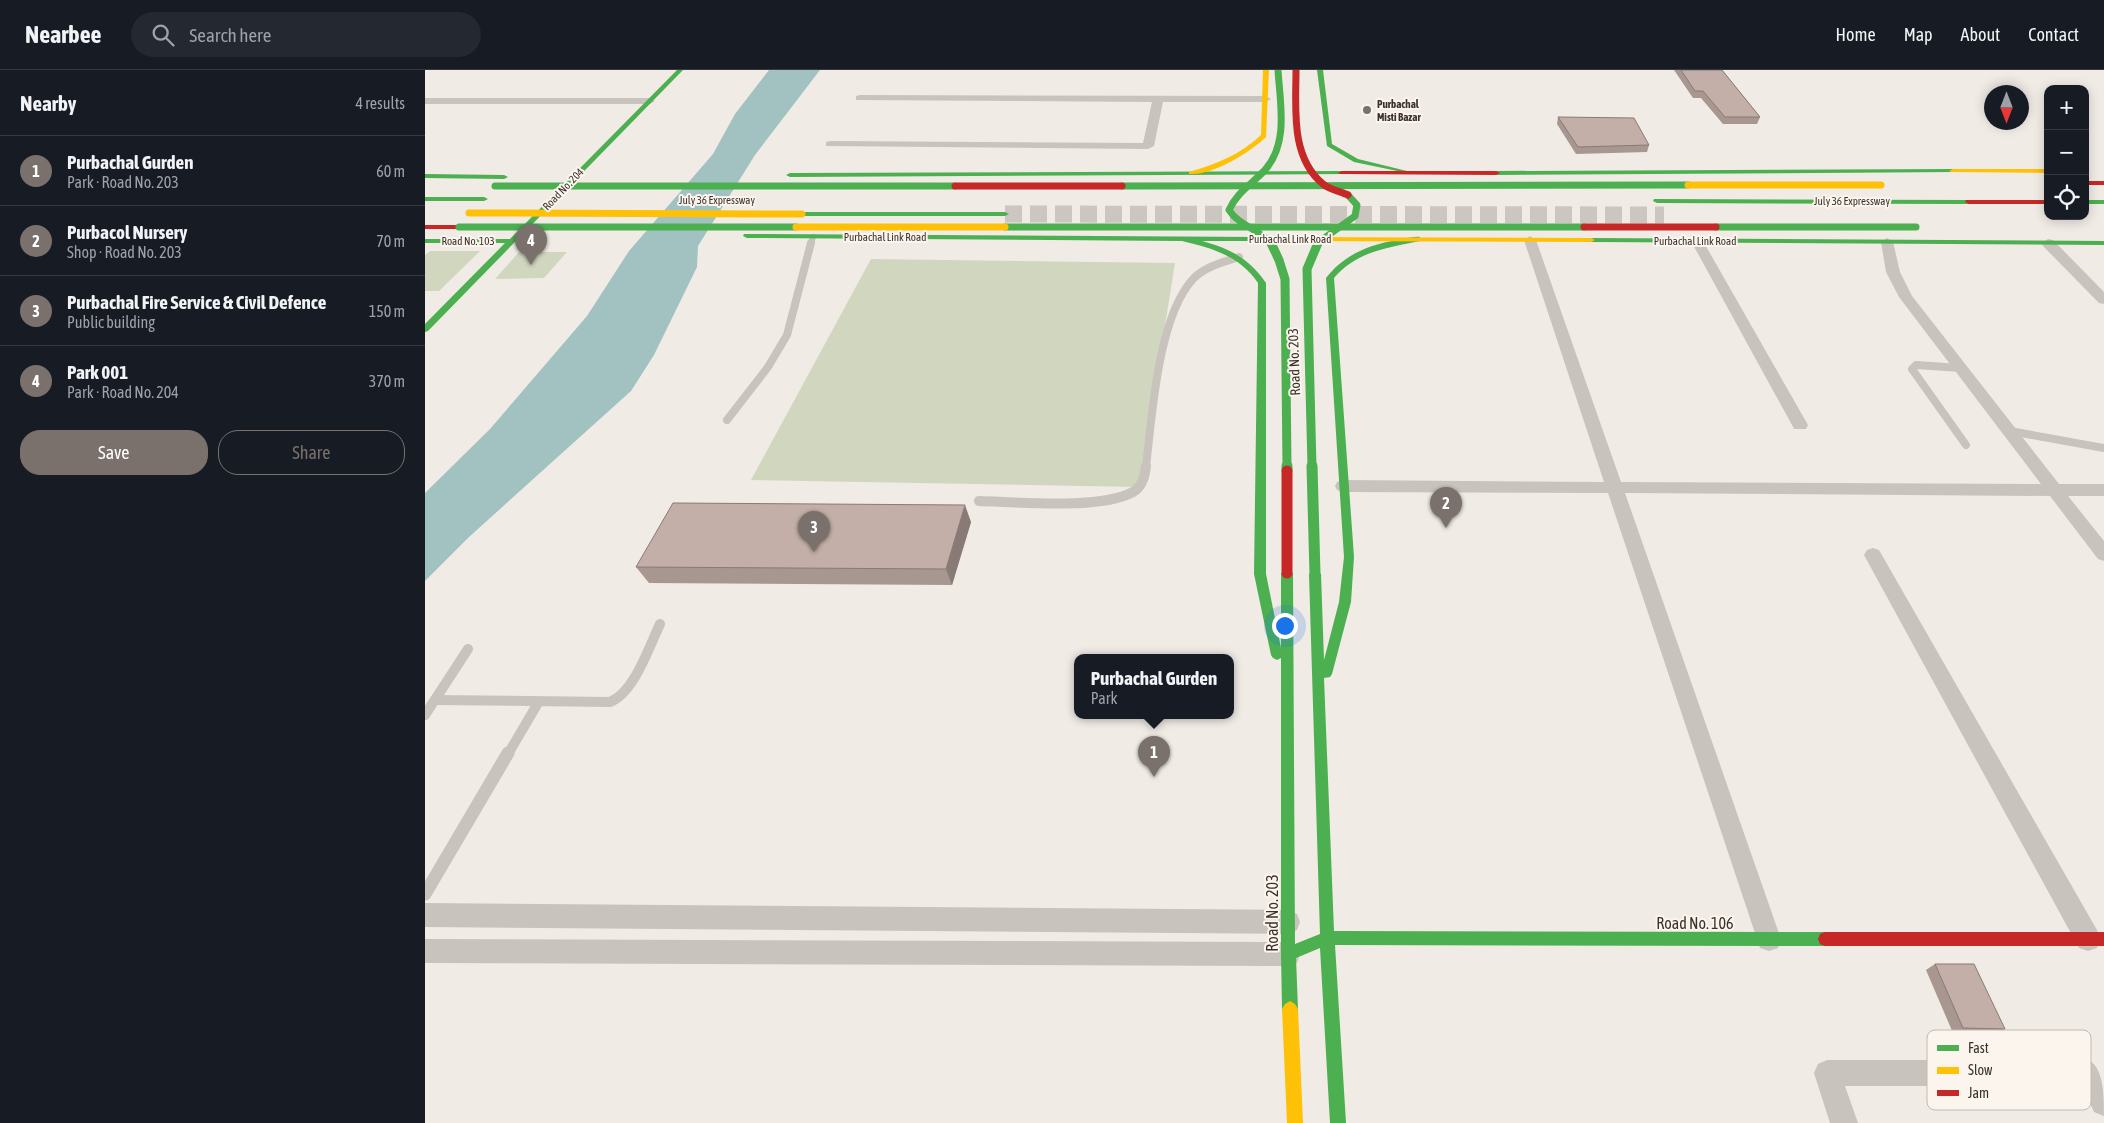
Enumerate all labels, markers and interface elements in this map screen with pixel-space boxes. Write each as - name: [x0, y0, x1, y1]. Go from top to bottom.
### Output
- search box: [131, 12, 481, 57]
- text: Nearbee: [25, 21, 101, 48]
- icon: search: [149, 21, 177, 49]
- text: Search here: [189, 24, 271, 46]
- text: Home: [1836, 24, 1876, 45]
- text: Map: [1904, 24, 1933, 45]
- text: About: [1961, 24, 2000, 45]
- text: Contact: [2028, 24, 2079, 45]
- north arrow: [1984, 85, 2029, 130]
- map controls: [2044, 85, 2089, 220]
- button: +: [2044, 85, 2089, 130]
- text: Nearby: [20, 91, 76, 115]
- text: 4 results: [355, 94, 405, 112]
- place label: Purbachal Misti Bazar: [1377, 98, 1421, 123]
- marker: Purbachal Misti Bazar: [1361, 104, 1373, 116]
- button: −: [2044, 130, 2089, 175]
- text: Purbachal Gurden: [67, 151, 193, 173]
- text: 1: [32, 162, 40, 180]
- text: 60 m: [376, 162, 405, 180]
- street label: Road No. 204: [540, 166, 586, 212]
- text: Park · Road No. 203: [67, 173, 179, 191]
- button: locate: [2044, 175, 2089, 220]
- street label: July 36 Expressway: [679, 194, 755, 206]
- street label: July 36 Expressway: [1814, 195, 1890, 207]
- text: Purbacol Nursery: [67, 221, 187, 243]
- pin: 4: [515, 224, 547, 265]
- street label: Purbachal Link Road: [844, 231, 926, 243]
- text: 2: [32, 232, 40, 250]
- text: 70 m: [376, 232, 405, 250]
- street label: Purbachal Link Road: [1249, 233, 1331, 245]
- street label: Road No. 103: [441, 235, 495, 247]
- street label: Purbachal Link Road: [1654, 235, 1736, 247]
- text: Shop · Road No. 203: [67, 243, 182, 261]
- text: Purbachal Fire Service & Civil Defence: [67, 291, 326, 313]
- text: 3: [32, 302, 40, 320]
- text: 150 m: [369, 302, 405, 320]
- text: Public building: [67, 313, 155, 331]
- street label: Road No. 203: [1285, 328, 1303, 396]
- text: Park 001: [67, 361, 128, 383]
- text: 4: [32, 372, 40, 390]
- text: 370 m: [369, 372, 405, 390]
- text: Park · Road No. 204: [67, 383, 179, 401]
- button: Save: [20, 430, 208, 475]
- button: Share: [218, 430, 405, 475]
- pin: 2: [1430, 487, 1462, 528]
- pin: 3: [798, 511, 830, 552]
- your location: [1272, 613, 1298, 639]
- popup: [1074, 654, 1234, 719]
- text: Purbachal Gurden: [1091, 667, 1217, 689]
- text: Park: [1091, 689, 1118, 707]
- pin: 1: [1138, 736, 1170, 777]
- street label: Road No. 203: [1263, 874, 1281, 952]
- street label: Road No. 106: [1656, 914, 1734, 932]
- legend: [1927, 1030, 2091, 1110]
- text: Fast: [1968, 1040, 1989, 1056]
- text: Slow: [1968, 1062, 1993, 1078]
- text: Jam: [1968, 1085, 1989, 1101]

